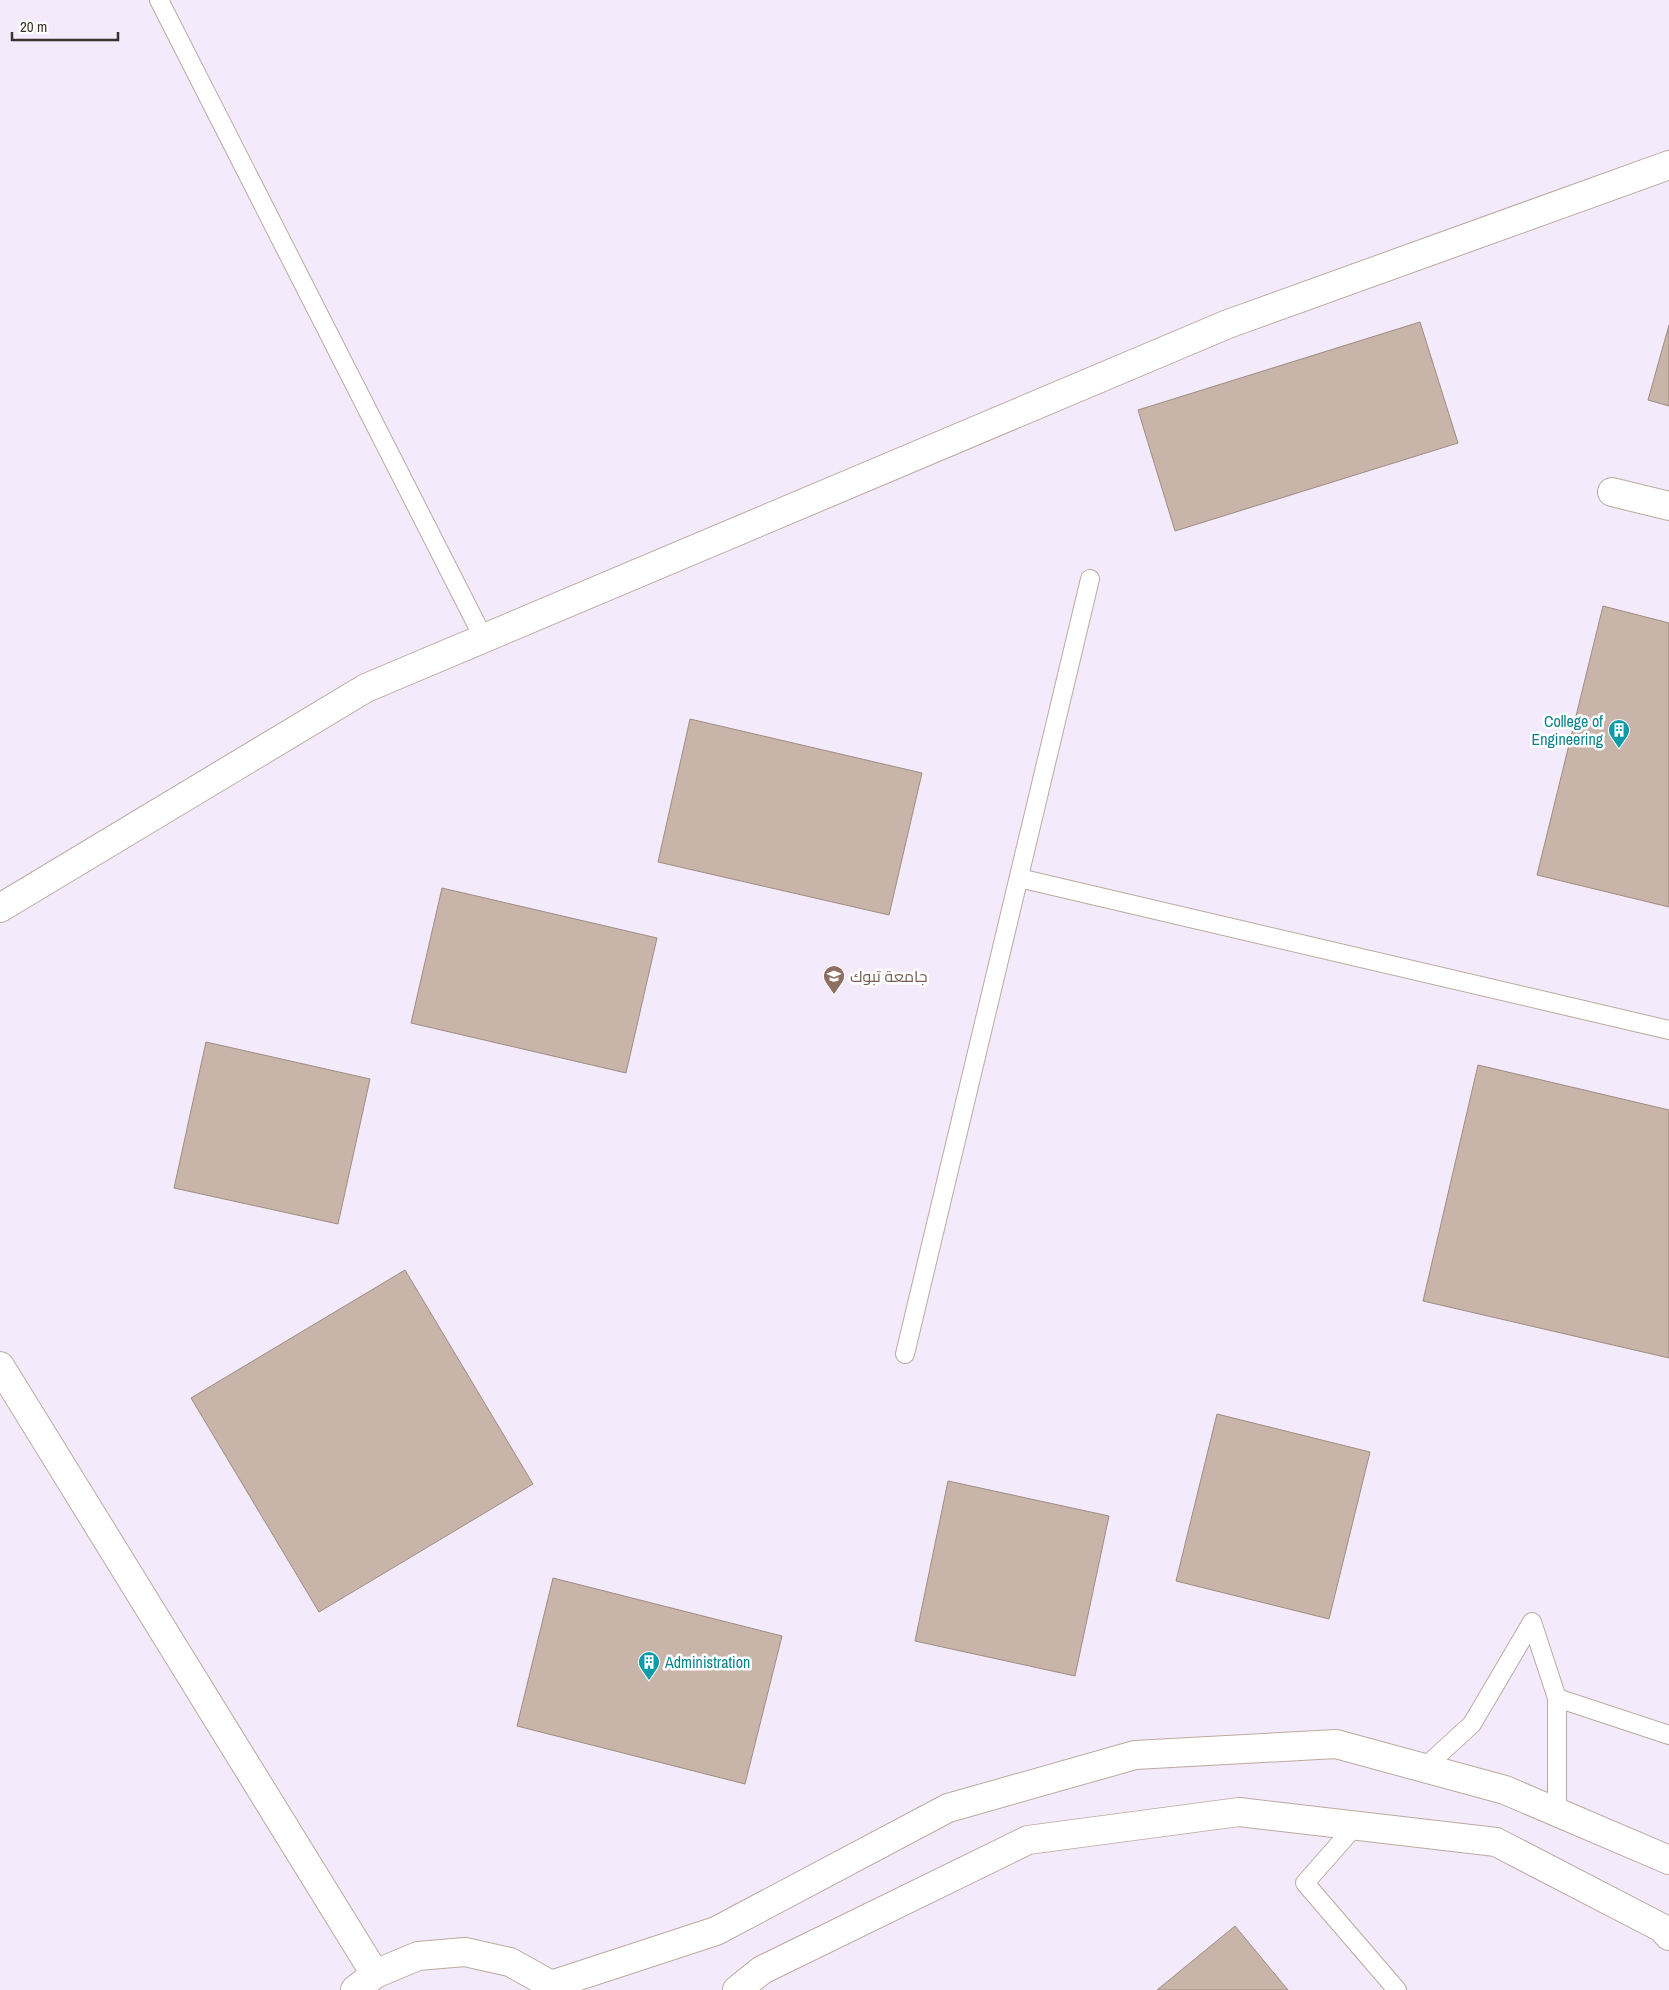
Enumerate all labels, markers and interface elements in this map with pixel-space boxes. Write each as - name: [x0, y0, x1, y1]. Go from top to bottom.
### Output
- scale bar: [12, 10, 119, 42]
- text: 20 m: [20, 16, 47, 37]
- place label: College of Engineering: [1532, 710, 1604, 750]
- building icon: College of Engineering: [1607, 718, 1631, 749]
- school or university icon: جامعة تبوك: [822, 964, 846, 995]
- place label: جامعة تبوك: [850, 965, 928, 987]
- building icon: Administration: [637, 1650, 661, 1681]
- place label: Administration: [664, 1651, 750, 1673]

